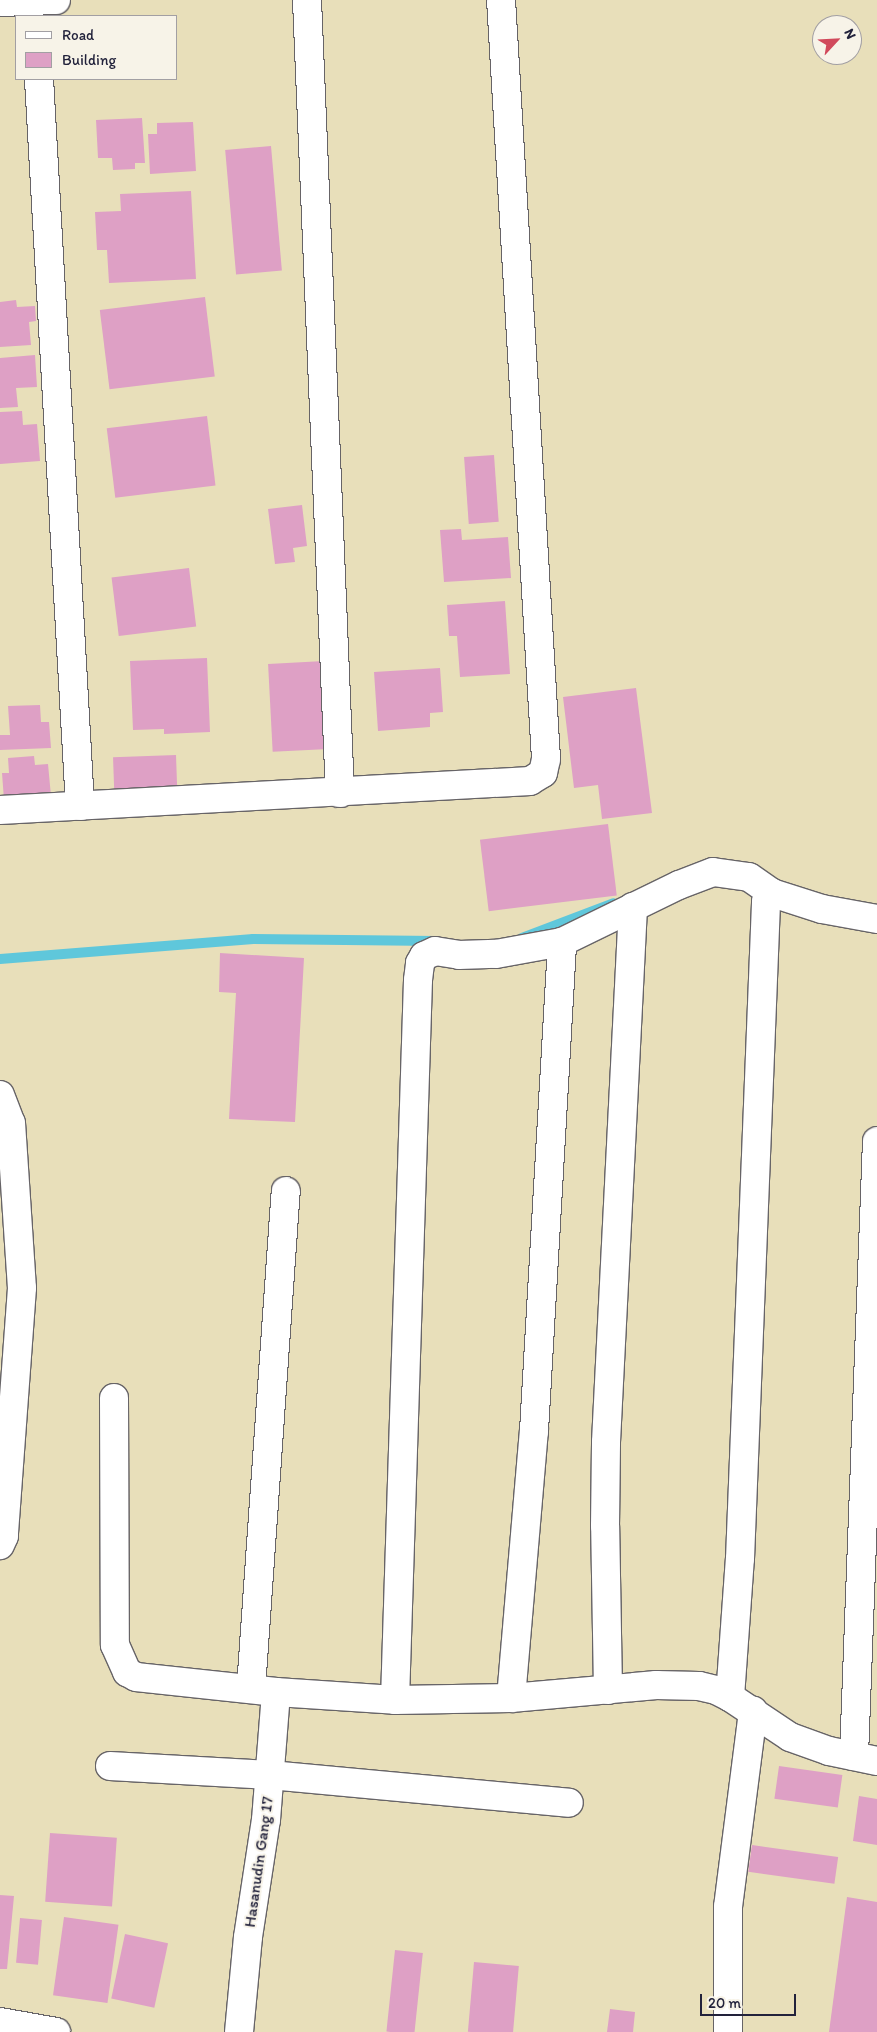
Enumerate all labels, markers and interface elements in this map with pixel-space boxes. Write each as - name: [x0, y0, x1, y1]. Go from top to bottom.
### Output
- legend: [15, 15, 178, 80]
- north arrow: [812, 15, 862, 65]
- text: Road: [62, 26, 94, 44]
- text: N: [840, 26, 860, 42]
- text: Building: [62, 51, 116, 69]
- street label: Hasanudin Gang 17: [240, 1795, 278, 1929]
- scale bar: [702, 1984, 798, 2016]
- text: 20 m: [708, 1994, 741, 2012]

